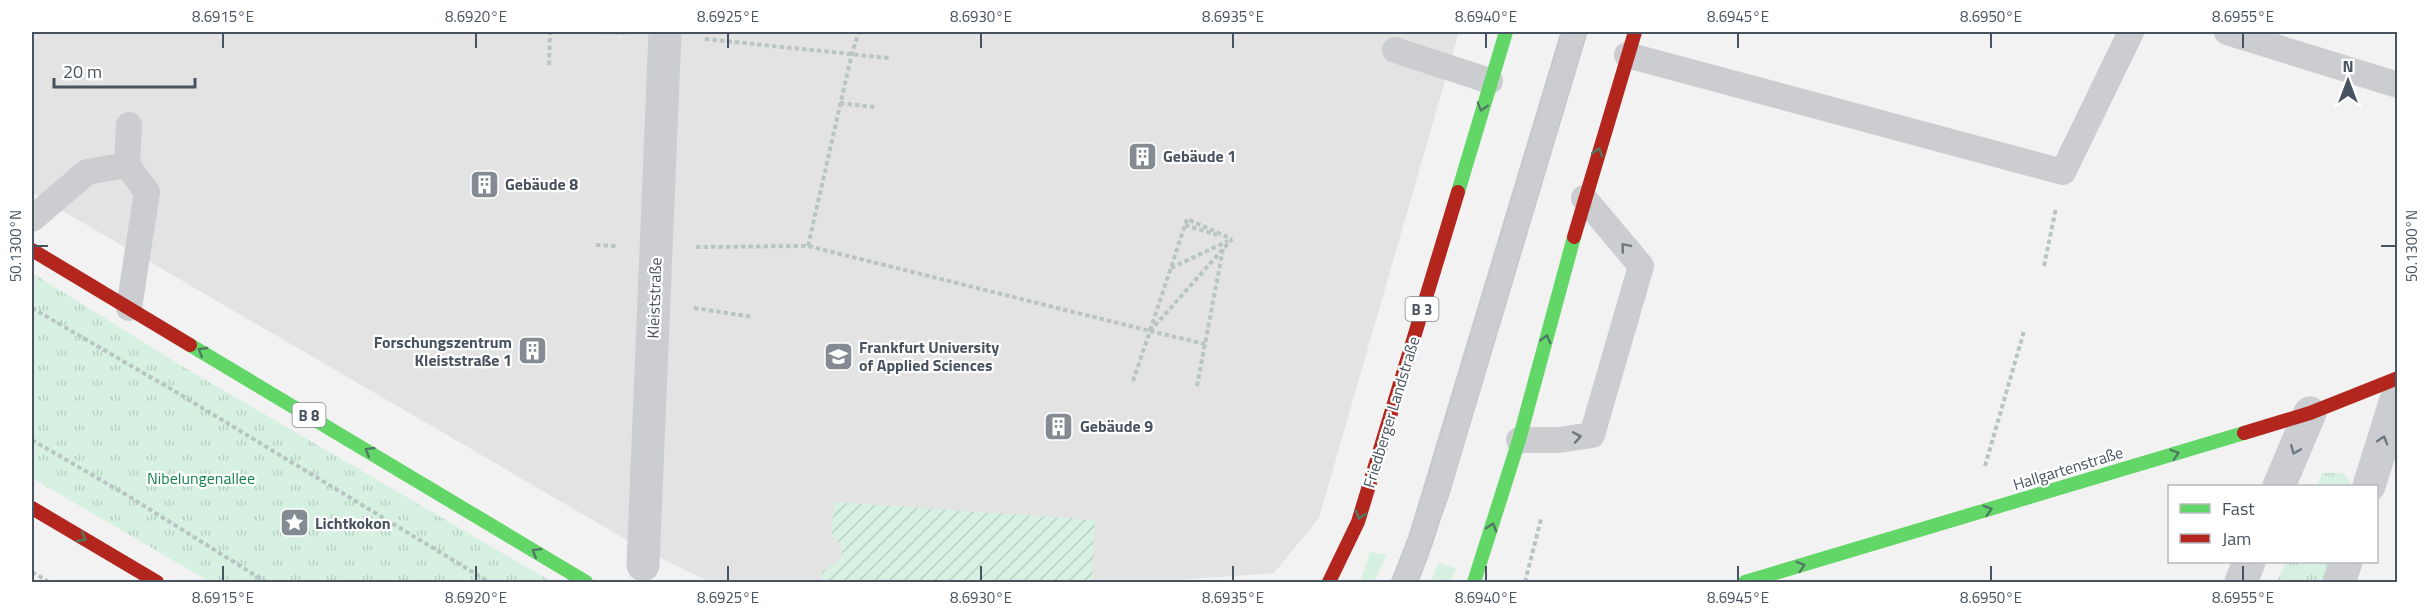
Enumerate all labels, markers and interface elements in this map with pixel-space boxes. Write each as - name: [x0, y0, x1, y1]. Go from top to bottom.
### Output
- text: 8.6915°E: [192, 5, 254, 28]
- text: 8.6920°E: [445, 5, 507, 28]
- text: 8.6925°E: [697, 5, 759, 28]
- text: 8.6930°E: [950, 5, 1012, 28]
- text: 8.6935°E: [1202, 5, 1264, 28]
- text: 8.6940°E: [1455, 5, 1517, 28]
- text: 8.6945°E: [1707, 5, 1769, 28]
- text: 8.6950°E: [1960, 5, 2022, 28]
- text: 8.6955°E: [2212, 5, 2274, 28]
- scale bar: [54, 51, 195, 89]
- north arrow: [2318, 51, 2378, 111]
- text: N: [2342, 54, 2354, 78]
- text: 20 m: [63, 58, 102, 85]
- one-way arrow: [1477, 101, 1489, 112]
- building icon: Gebäude 1: [1126, 140, 1158, 172]
- place label: Gebäude 1: [1163, 144, 1236, 168]
- one-way arrow: [1591, 147, 1603, 158]
- building icon: Gebäude 8: [468, 168, 500, 200]
- place label: Gebäude 8: [505, 172, 578, 196]
- text: 50.1300°N: [4, 210, 27, 282]
- text: 50.1300°N: [2400, 210, 2423, 282]
- one-way arrow: [1622, 243, 1633, 254]
- street label: Kleiststraße: [641, 257, 667, 339]
- road number: B 3: [1406, 297, 1438, 321]
- place label: Forschungszentrum Kleiststraße 1: [374, 330, 512, 372]
- street label: Friedberger Landstraße: [1356, 333, 1426, 491]
- building icon: Forschungszentrum Kleiststraße 1: [517, 335, 549, 367]
- place label: Frankfurt University of Applied Sciences: [859, 335, 999, 377]
- one-way arrow: [1539, 335, 1551, 345]
- school or university icon: Frankfurt University of Applied Sciences: [822, 340, 854, 372]
- one-way arrow: [198, 347, 208, 358]
- road number: B 8: [292, 403, 326, 427]
- building icon: Gebäude 9: [1043, 410, 1075, 442]
- place label: Gebäude 9: [1080, 414, 1153, 438]
- one-way arrow: [1572, 432, 1581, 444]
- one-way arrow: [2376, 435, 2388, 446]
- street label: Hallgartenstraße: [2010, 440, 2126, 496]
- one-way arrow: [2290, 443, 2302, 454]
- one-way arrow: [365, 447, 375, 459]
- one-way arrow: [2169, 448, 2179, 461]
- park label: Nibelungenallee: [147, 466, 255, 490]
- legend: [2168, 485, 2378, 563]
- text: Fast: [2222, 495, 2255, 522]
- one-way arrow: [1982, 505, 1993, 517]
- place icon: Lichtkokon: [278, 507, 310, 539]
- one-way arrow: [1355, 509, 1368, 520]
- place label: Lichtkokon: [315, 511, 391, 535]
- one-way arrow: [1485, 522, 1497, 533]
- text: Jam: [2222, 525, 2251, 552]
- one-way arrow: [76, 531, 86, 542]
- one-way arrow: [532, 548, 542, 560]
- one-way arrow: [1795, 561, 1806, 573]
- text: 8.6915°E: [192, 586, 254, 609]
- text: 8.6920°E: [445, 586, 507, 609]
- text: 8.6925°E: [697, 586, 759, 609]
- text: 8.6930°E: [950, 586, 1012, 609]
- text: 8.6935°E: [1202, 586, 1264, 609]
- text: 8.6940°E: [1455, 586, 1517, 609]
- text: 8.6945°E: [1707, 586, 1769, 609]
- text: 8.6950°E: [1960, 586, 2022, 609]
- text: 8.6955°E: [2212, 586, 2274, 609]

